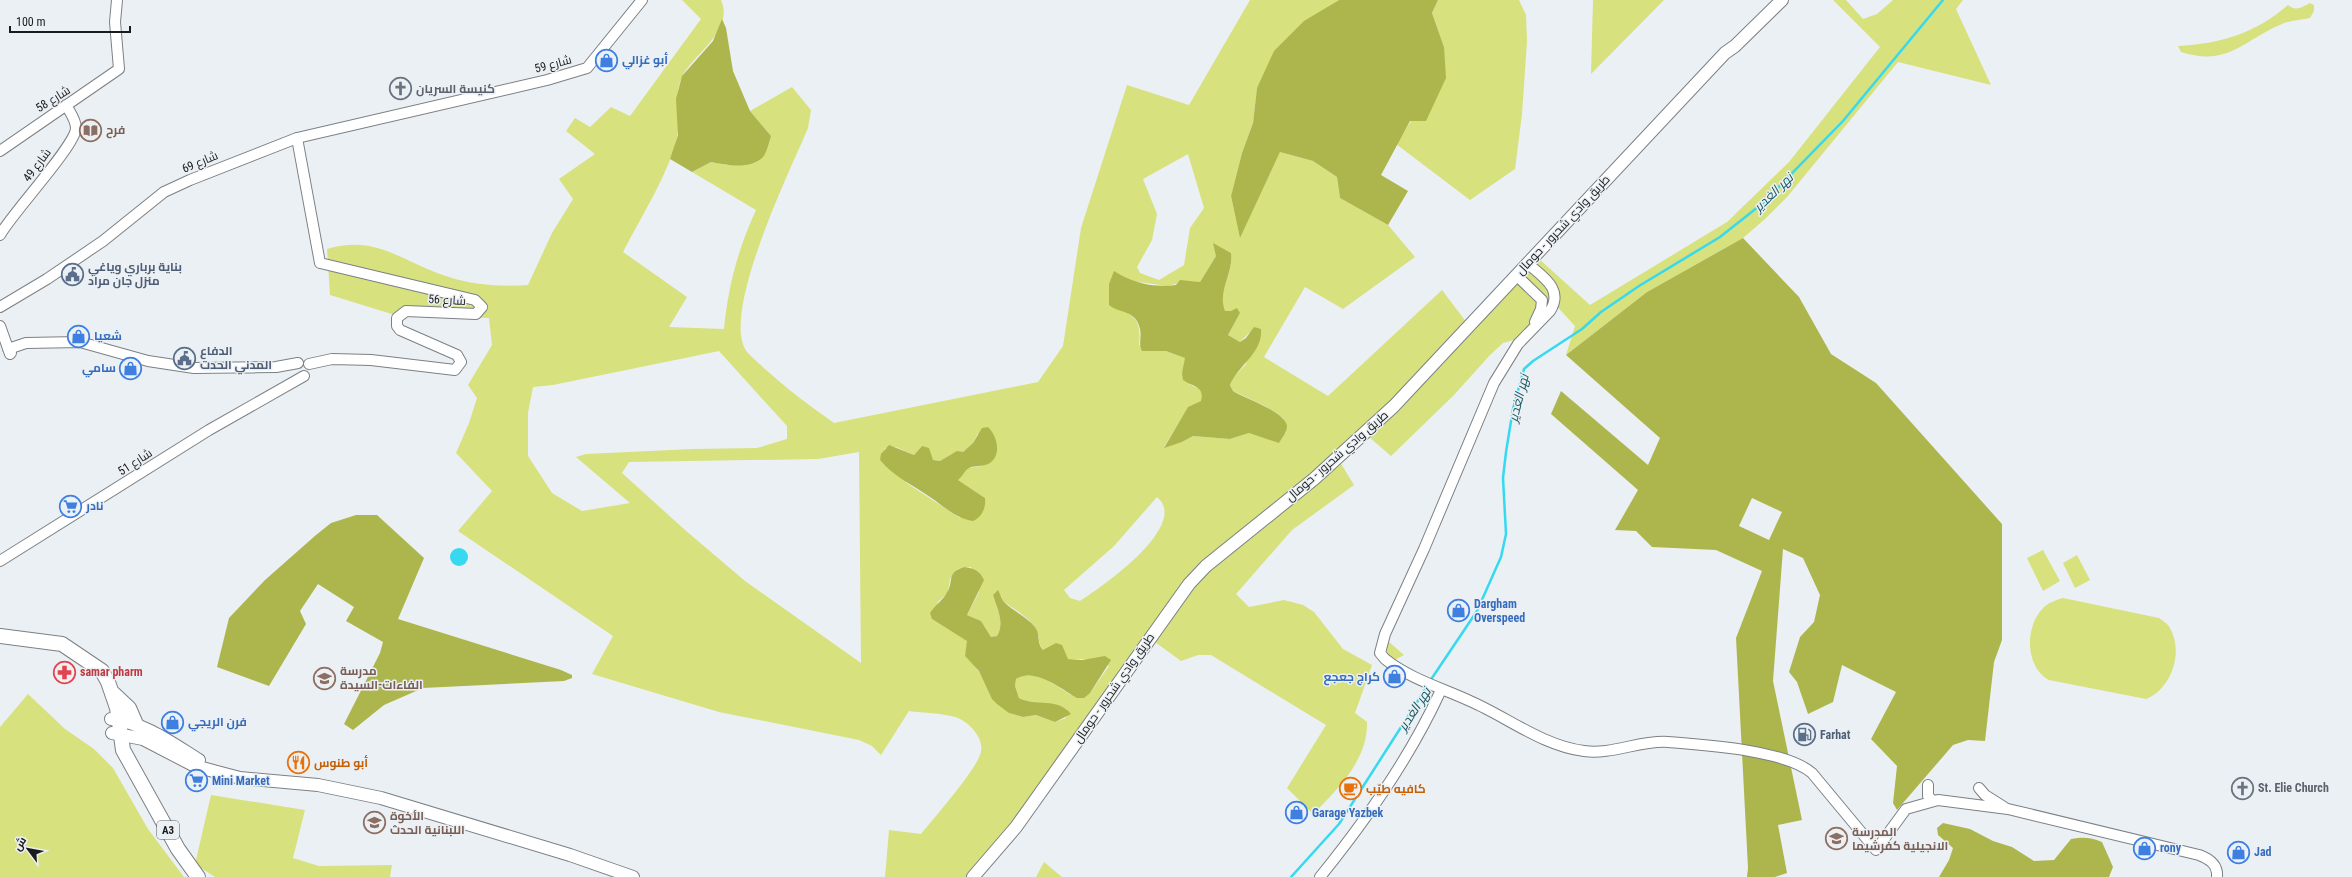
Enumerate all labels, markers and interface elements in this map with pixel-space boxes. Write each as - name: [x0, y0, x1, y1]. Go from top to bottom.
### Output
- scale bar: [10, 8, 130, 34]
- text: 100 m: [16, 15, 46, 29]
- shop icon: أبو غزالي: [594, 47, 620, 73]
- street label: شارع 59: [533, 52, 573, 77]
- place label: أبو غزالي: [622, 52, 668, 70]
- church icon: كنيسة السريان: [388, 76, 414, 102]
- place label: كنيسة السريان: [416, 82, 495, 97]
- street label: شارع 58: [33, 83, 73, 116]
- library icon: فرح: [77, 117, 103, 143]
- place label: فرح: [106, 123, 125, 139]
- street label: شارع 49: [20, 146, 55, 185]
- street label: شارع 69: [180, 148, 221, 177]
- water label: نهر الغدير: [1749, 169, 1798, 217]
- street label: طريق وادي شحرور - حومال: [1513, 172, 1615, 280]
- place label: بناية برباري وياغي منزل جان مراد: [88, 260, 182, 289]
- public building icon: بناية برباري وياغي منزل جان مراد: [60, 261, 86, 287]
- street label: شارع 56: [428, 292, 466, 309]
- shop icon: شعيا: [66, 323, 92, 349]
- place label: شعيا: [94, 329, 122, 343]
- place label: الدفاع المدني الحدت: [200, 344, 272, 375]
- public building icon: الدفاع المدني الحدت: [172, 345, 198, 371]
- shop icon: سامي: [118, 355, 144, 381]
- place label: سامي: [82, 361, 116, 378]
- water label: نهر الغدير: [1505, 371, 1533, 426]
- street label: طريق وادي شحرور - حومال: [1283, 408, 1393, 507]
- street label: شارع 51: [115, 446, 155, 479]
- supermarket icon: نادر: [58, 493, 84, 519]
- place label: نادر: [85, 499, 104, 514]
- place label: Dargham Overspeed: [1474, 597, 1525, 625]
- shop icon: Dargham Overspeed: [1446, 598, 1472, 624]
- street label: طريق وادي شحرور - حومال: [1071, 630, 1160, 747]
- pharmacy icon: samar pharm: [51, 659, 77, 685]
- place label: مدرسة الفاءات-السيدة: [340, 664, 423, 692]
- shop icon: كراج جعجع: [1382, 664, 1408, 690]
- place label: samar pharm: [80, 665, 143, 679]
- school or university icon: مدرسة الفاءات-السيدة: [311, 665, 337, 691]
- place label: كراج جعجع: [1323, 670, 1380, 686]
- water label: نهر الغدير: [1394, 684, 1436, 736]
- shop icon: فرن الريجي: [160, 709, 186, 735]
- place label: فرن الريجي: [188, 715, 247, 732]
- fuel station icon: Farhat: [1791, 722, 1817, 748]
- place label: Farhat: [1820, 728, 1851, 742]
- restaurant icon: أبو طنوس: [285, 750, 311, 776]
- place label: أبو طنوس: [314, 755, 368, 771]
- supermarket icon: Mini Market: [183, 768, 209, 794]
- place label: Mini Market: [212, 774, 270, 788]
- church icon: St. Elie Church: [2229, 775, 2255, 801]
- cafe icon: كافيه طيّب: [1337, 776, 1363, 802]
- place label: St. Elie Church: [2258, 781, 2329, 795]
- place label: كافيه طيّب: [1366, 782, 1426, 796]
- shop icon: Garage Yazbek: [1284, 800, 1310, 826]
- place label: Garage Yazbek: [1312, 806, 1384, 820]
- place label: الأخوة اللبنانية الحدث: [390, 809, 465, 837]
- school or university icon: الأخوة اللبنانية الحدث: [362, 810, 388, 836]
- road number: A3: [157, 821, 179, 839]
- place label: المدرسة الانجيلية كفرشيما: [1852, 825, 1948, 854]
- school or university icon: المدرسة الانجيلية كفرشيما: [1824, 826, 1850, 852]
- north arrow: [8, 829, 48, 869]
- text: ش: [11, 835, 29, 853]
- shop icon: rony: [2131, 835, 2157, 861]
- shop icon: Jad: [2226, 839, 2252, 865]
- place label: rony: [2160, 841, 2182, 855]
- place label: Jad: [2254, 845, 2272, 859]

